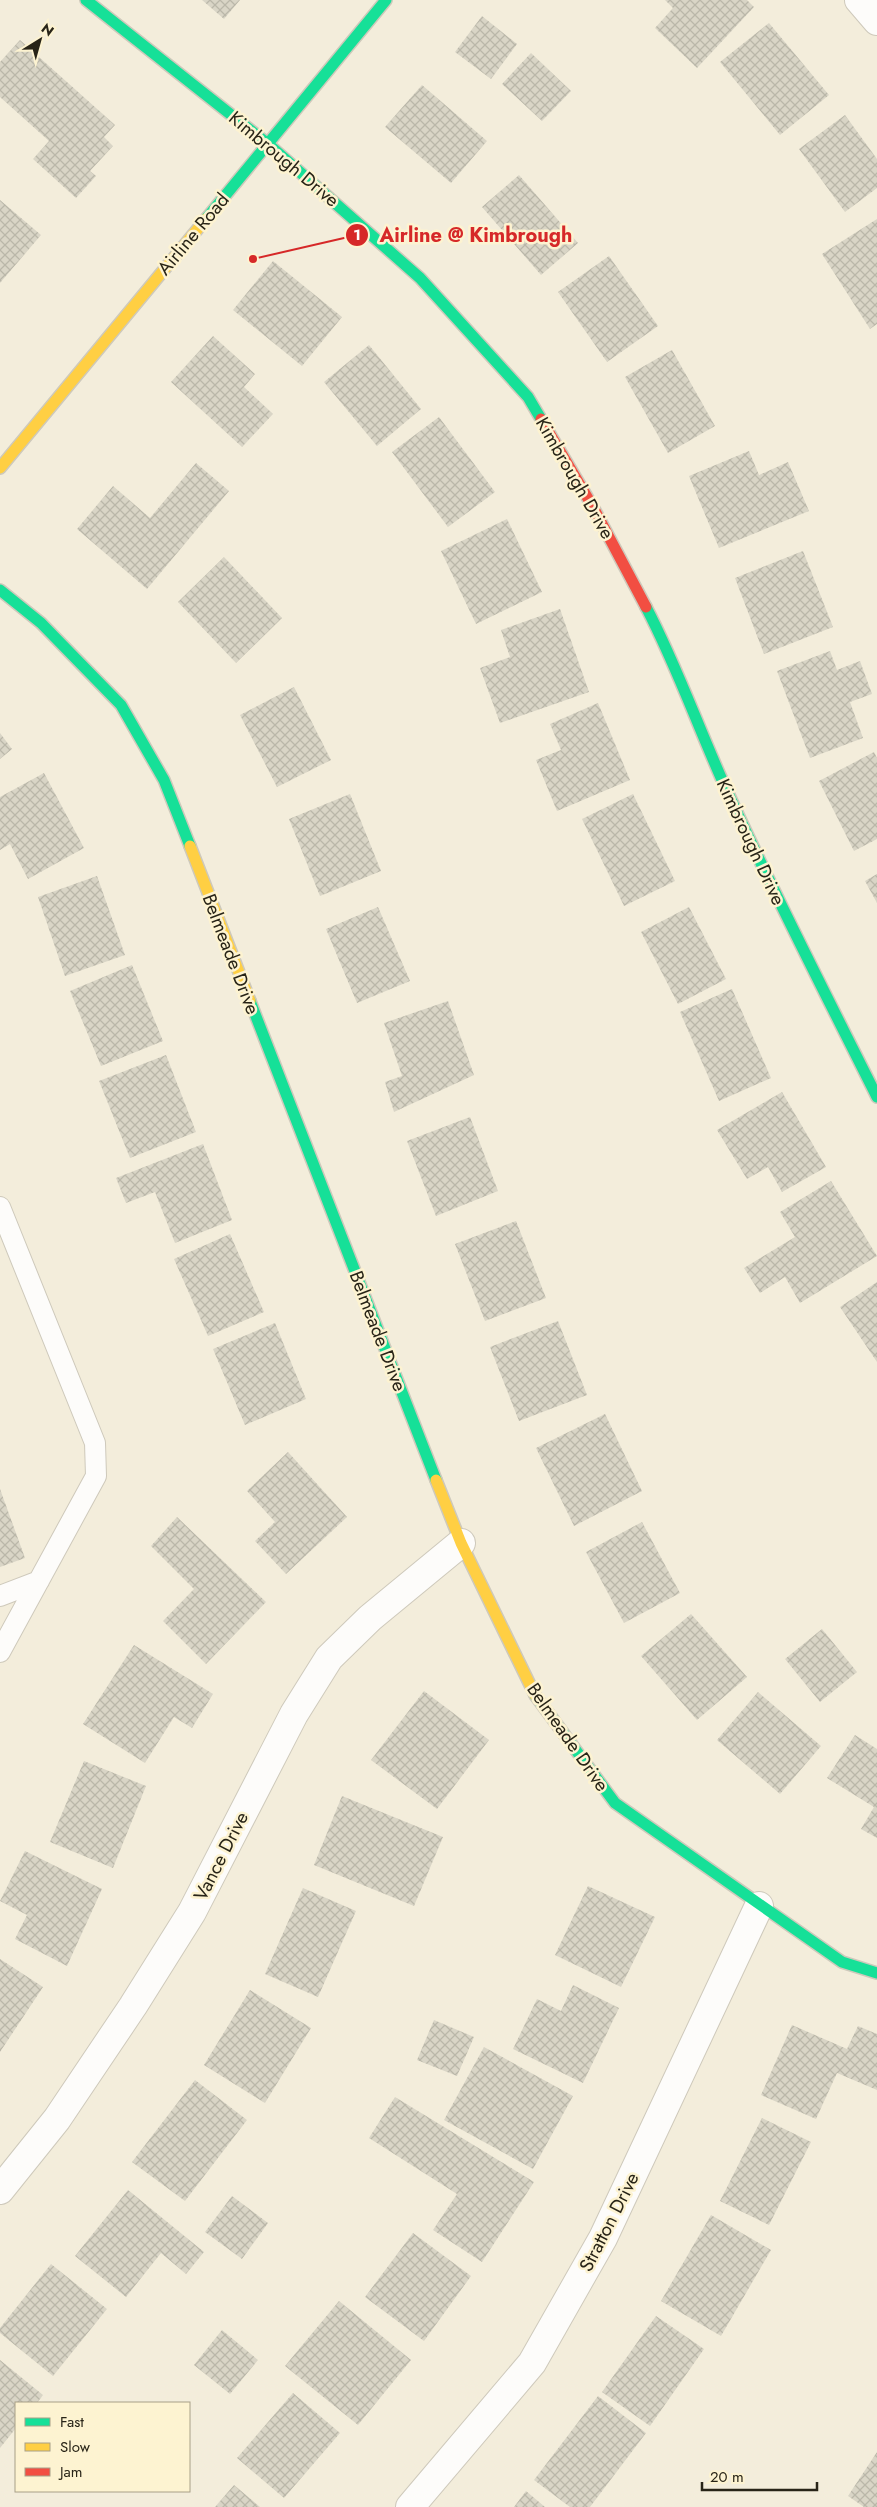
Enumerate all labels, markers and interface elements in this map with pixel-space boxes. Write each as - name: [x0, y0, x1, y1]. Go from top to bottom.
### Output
- north arrow: [15, 15, 65, 65]
- text: N: [37, 18, 58, 41]
- street label: Kimbrough Drive: [223, 105, 345, 213]
- street label: Airline Road: [151, 187, 235, 281]
- callout: Airline @ Kimbrough: [345, 217, 582, 252]
- text: Airline @ Kimbrough: [379, 221, 572, 250]
- text: 1: [353, 224, 361, 246]
- street label: Kimbrough Drive: [529, 412, 621, 544]
- street label: Kimbrough Drive: [710, 774, 792, 910]
- street label: Belmeade Drive: [196, 890, 266, 1018]
- street label: Belmeade Drive: [343, 1267, 413, 1395]
- street label: Belmeade Drive: [521, 1677, 616, 1797]
- street label: Vance Drive: [187, 1807, 255, 1905]
- street label: Stratton Drive: [572, 2168, 646, 2276]
- legend: [15, 2402, 190, 2492]
- text: Fast: [60, 2411, 84, 2433]
- text: Slow: [60, 2436, 91, 2458]
- scale bar: [702, 2460, 817, 2492]
- text: Jam: [58, 2461, 83, 2483]
- text: 20 m: [710, 2466, 744, 2488]

